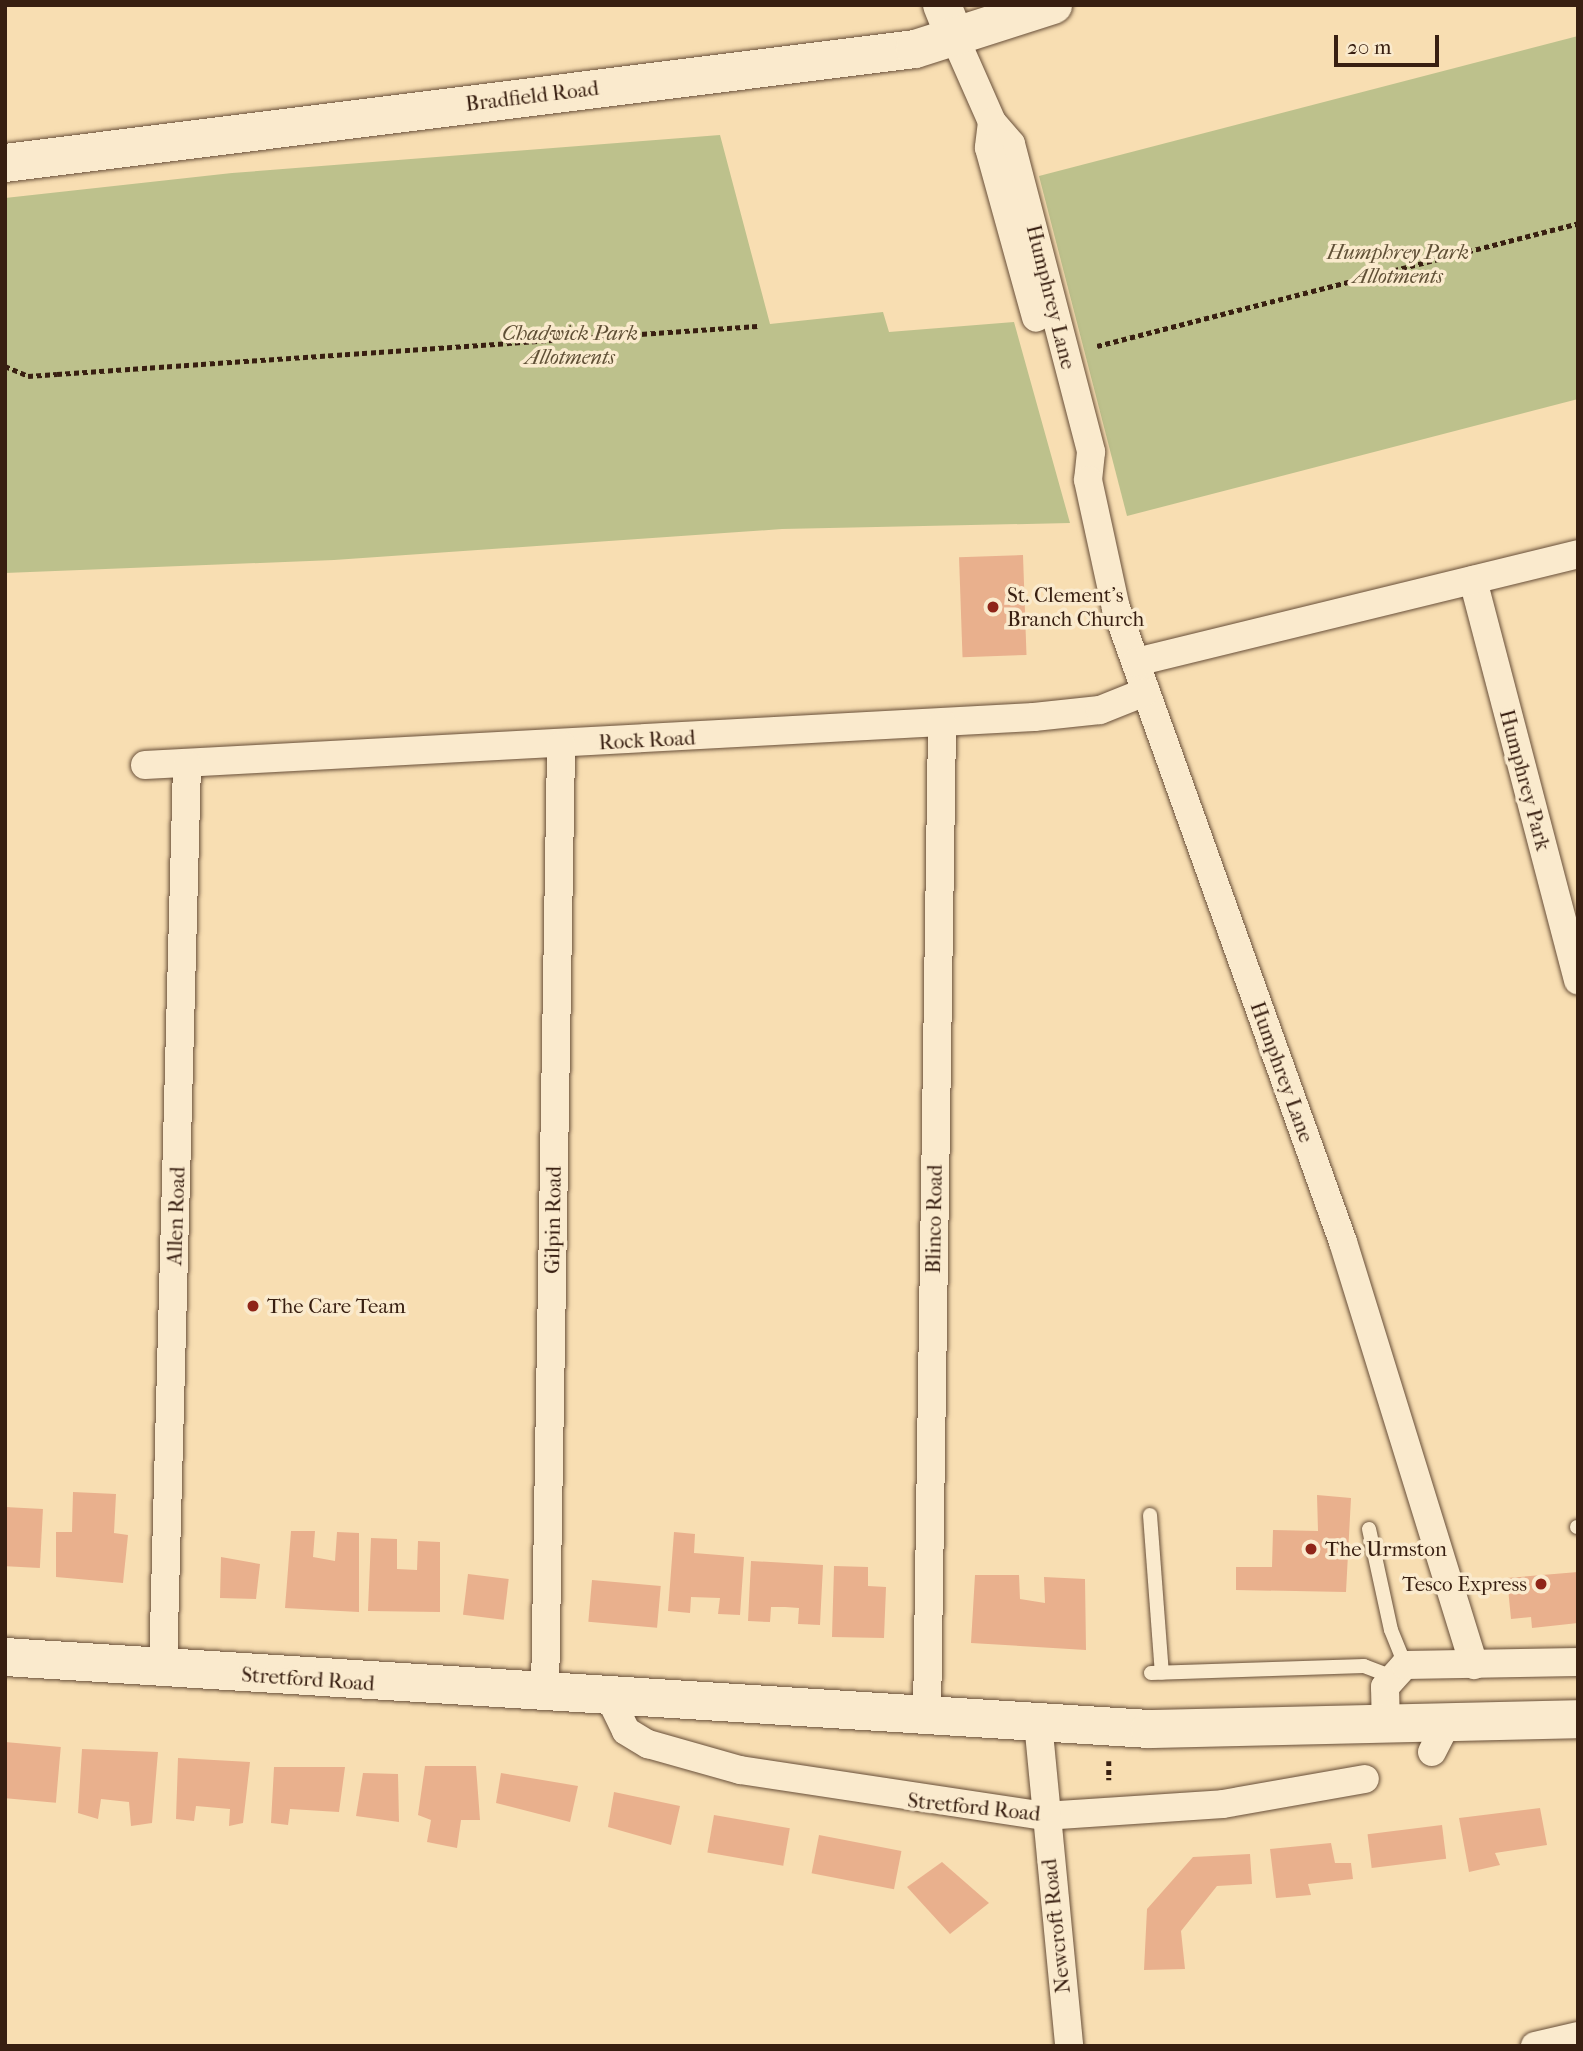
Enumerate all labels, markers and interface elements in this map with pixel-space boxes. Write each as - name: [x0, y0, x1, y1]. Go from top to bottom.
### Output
- scale bar: [1338, 21, 1443, 65]
- text: 20 m: [1347, 35, 1391, 59]
- street label: Bradfield Road: [464, 75, 600, 117]
- street label: Humphrey Lane: [1021, 222, 1081, 372]
- park label: Humphrey Park Allotments: [1327, 239, 1469, 289]
- park label: Chadwick Park Allotments: [502, 320, 638, 370]
- place label: St. Clement's Branch Church: [1007, 582, 1144, 632]
- marker: St. Clement's Branch Church: [985, 599, 1001, 615]
- street label: Humphrey Park: [1494, 707, 1556, 853]
- street label: Rock Road: [598, 725, 696, 755]
- street label: Humphrey Lane: [1245, 998, 1319, 1146]
- street label: Blinco Road: [920, 1164, 948, 1274]
- street label: Allen Road: [162, 1166, 190, 1266]
- street label: Gilpin Road: [539, 1166, 567, 1274]
- place label: The Care Team: [267, 1293, 406, 1319]
- marker: The Care Team: [245, 1298, 261, 1314]
- place label: The Urmston: [1325, 1536, 1447, 1562]
- marker: The Urmston: [1303, 1541, 1319, 1557]
- place label: Tesco Express: [1402, 1571, 1527, 1597]
- marker: Tesco Express: [1533, 1576, 1549, 1592]
- street label: Stretford Road: [241, 1662, 375, 1696]
- street label: Stretford Road: [906, 1787, 1042, 1827]
- street label: Newcroft Road: [1036, 1857, 1076, 1995]

